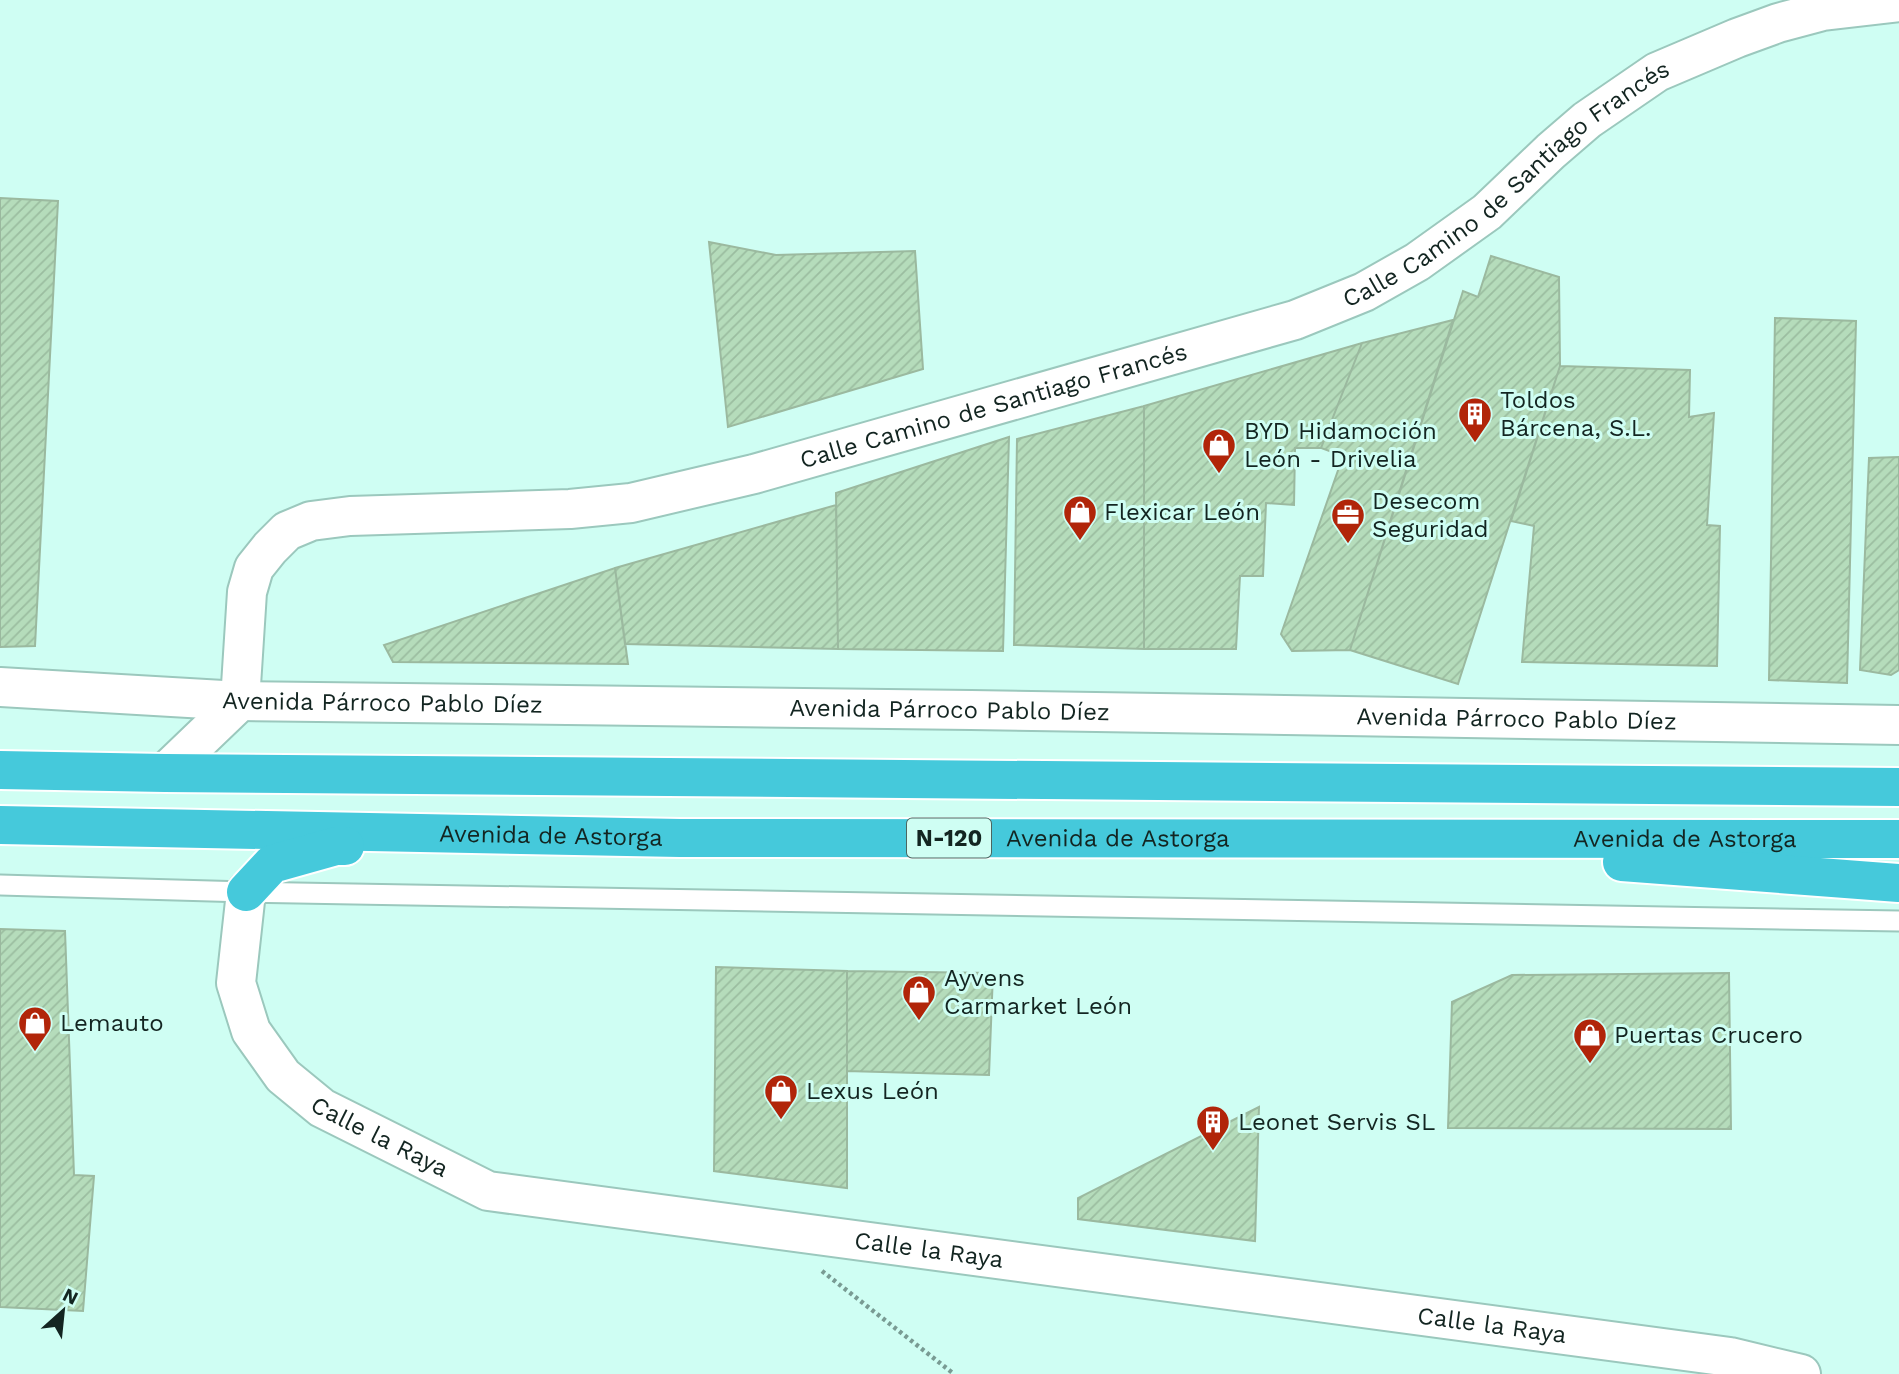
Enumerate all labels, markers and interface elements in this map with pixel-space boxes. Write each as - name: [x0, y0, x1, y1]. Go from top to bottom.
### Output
- street label: Calle Camino de Santiago Francés: [1339, 54, 1673, 313]
- street label: Calle Camino de Santiago Francés: [797, 337, 1190, 474]
- place label: Toldos Bárcena, S.L.: [1500, 386, 1651, 442]
- building icon: Toldos Bárcena, S.L.: [1456, 395, 1494, 444]
- place label: BYD Hidamoción León - Drivelia: [1244, 417, 1437, 473]
- shop icon: BYD Hidamoción León - Drivelia: [1200, 426, 1238, 475]
- place label: Desecom Seguridad: [1372, 487, 1489, 543]
- shop icon: Flexicar León: [1061, 493, 1099, 542]
- office icon: Desecom Seguridad: [1329, 496, 1367, 545]
- place label: Flexicar León: [1104, 498, 1260, 526]
- street label: Avenida Párroco Pablo Díez: [222, 686, 543, 719]
- street label: Avenida Párroco Pablo Díez: [789, 694, 1110, 726]
- street label: Avenida Párroco Pablo Díez: [1356, 702, 1677, 735]
- road number: N-120: [907, 818, 991, 858]
- street label: Avenida de Astorga: [439, 819, 663, 852]
- street label: Avenida de Astorga: [1006, 824, 1230, 852]
- street label: Avenida de Astorga: [1573, 825, 1797, 853]
- place label: Ayvens Carmarket León: [944, 964, 1132, 1020]
- shop icon: Ayvens Carmarket León: [900, 973, 938, 1022]
- shop icon: Lemauto: [16, 1004, 54, 1053]
- place label: Lemauto: [60, 1009, 164, 1037]
- shop icon: Puertas Crucero: [1571, 1016, 1609, 1065]
- place label: Puertas Crucero: [1614, 1021, 1803, 1049]
- shop icon: Lexus León: [762, 1072, 800, 1121]
- place label: Lexus León: [806, 1077, 939, 1105]
- street label: Calle la Raya: [305, 1091, 453, 1183]
- building icon: Leonet Servis SL: [1194, 1103, 1232, 1152]
- place label: Leonet Servis SL: [1238, 1108, 1435, 1136]
- street label: Calle la Raya: [853, 1226, 1005, 1274]
- north arrow: [28, 1276, 98, 1346]
- text: N: [59, 1283, 82, 1310]
- street label: Calle la Raya: [1416, 1301, 1568, 1349]

